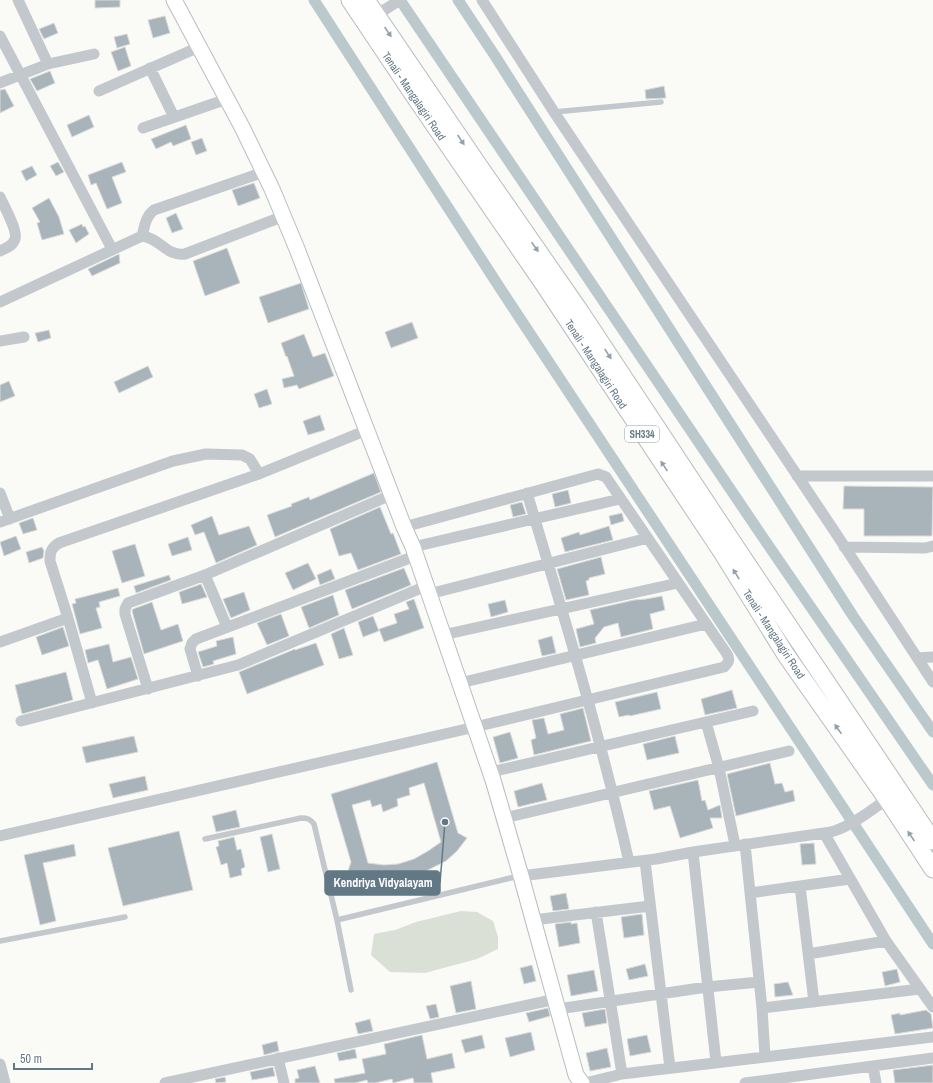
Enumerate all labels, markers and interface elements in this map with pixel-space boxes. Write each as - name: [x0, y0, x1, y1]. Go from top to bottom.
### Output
- one-way arrow: [384, 27, 392, 38]
- street label: Tenali - Mangalagiri Road: [379, 49, 449, 143]
- one-way arrow: [457, 135, 465, 145]
- one-way arrow: [531, 241, 539, 252]
- street label: Tenali - Mangalagiri Road: [562, 317, 630, 411]
- one-way arrow: [604, 349, 612, 359]
- road number: SH334: [625, 426, 659, 442]
- one-way arrow: [660, 460, 667, 471]
- one-way arrow: [732, 568, 739, 580]
- street label: Tenali - Mangalagiri Road: [740, 587, 808, 681]
- one-way arrow: [834, 724, 842, 734]
- one-way arrow: [907, 831, 915, 841]
- callout: Kendriya Vidyalayam: [325, 871, 440, 895]
- text: Kendriya Vidyalayam: [334, 875, 433, 891]
- scale bar: [14, 1045, 92, 1071]
- text: 50 m: [20, 1051, 42, 1067]

